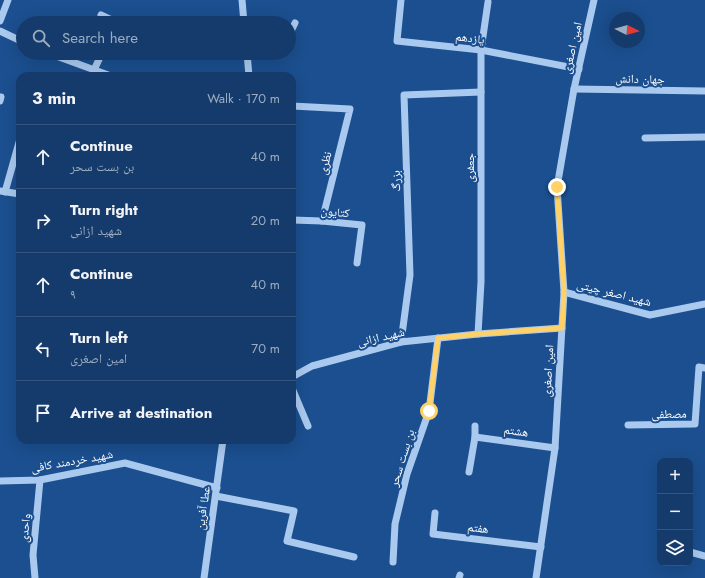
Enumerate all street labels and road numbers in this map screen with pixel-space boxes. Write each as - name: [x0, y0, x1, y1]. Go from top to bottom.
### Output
- street label: امین اصغری: [557, 20, 587, 76]
- street label: یازدهم: [454, 27, 486, 49]
- street label: جهان دانش: [615, 70, 665, 88]
- street label: نظری: [313, 150, 337, 176]
- street label: جعفری: [461, 153, 479, 183]
- street label: بزرگ: [387, 170, 405, 192]
- street label: کتایون: [320, 202, 350, 222]
- street label: شهید اصغر چیتی: [575, 275, 653, 311]
- street label: شهید ازانی: [356, 323, 406, 351]
- street label: امین اصغری: [538, 344, 558, 398]
- street label: مصطفی: [651, 405, 687, 423]
- street label: هشتم: [503, 420, 529, 442]
- street label: بن بست سحر: [384, 427, 419, 490]
- street label: شهید خردمند کافی: [30, 445, 115, 477]
- street label: عطا آفرین: [191, 485, 215, 531]
- street label: واحدی: [15, 513, 35, 543]
- street label: هفتم: [466, 518, 490, 538]

